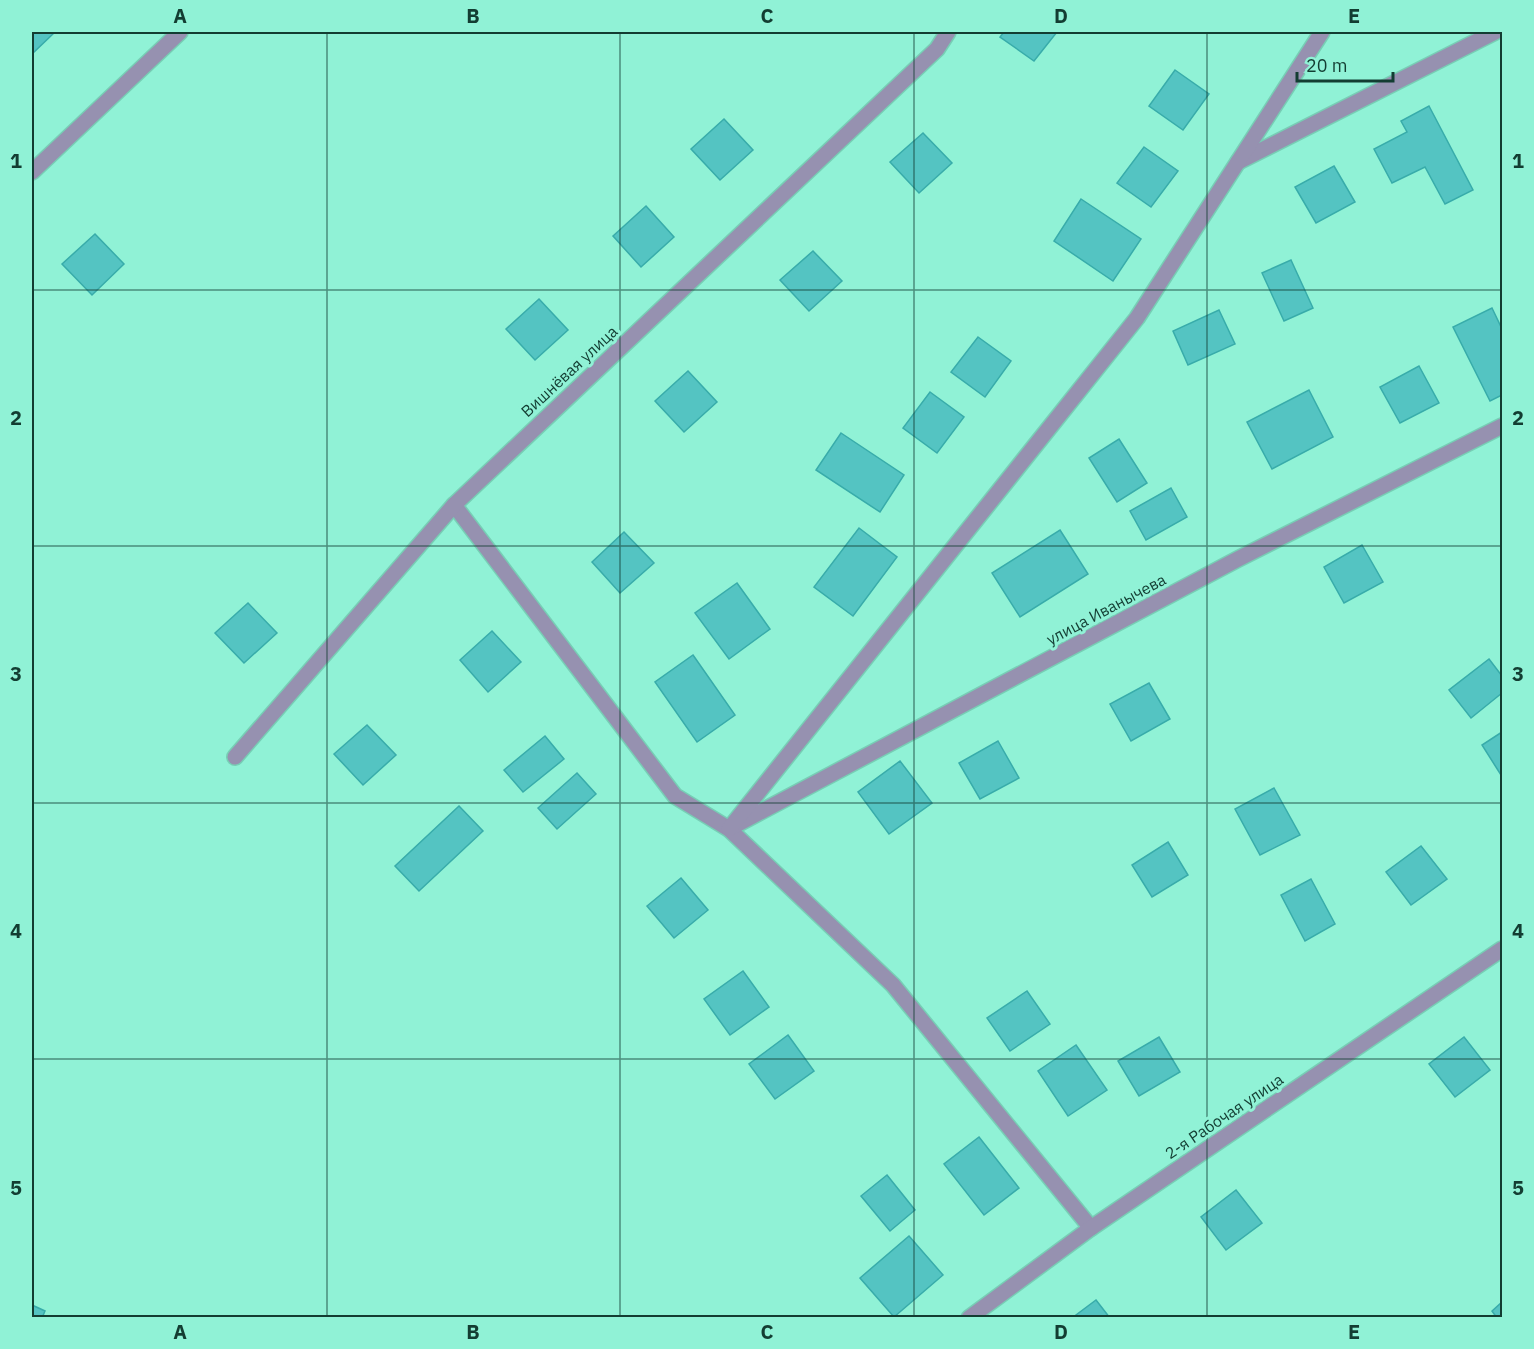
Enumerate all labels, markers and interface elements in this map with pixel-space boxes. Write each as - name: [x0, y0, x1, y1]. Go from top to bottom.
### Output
- text: A: [173, 2, 187, 29]
- text: B: [466, 2, 480, 29]
- text: C: [760, 2, 774, 29]
- text: D: [1054, 2, 1068, 29]
- text: E: [1348, 2, 1360, 29]
- scale bar: [1297, 45, 1393, 83]
- text: 20 m: [1306, 54, 1348, 77]
- text: 1: [10, 147, 22, 174]
- text: 1: [1512, 147, 1524, 174]
- street label: Вишнёвая улица: [517, 321, 622, 421]
- text: 2: [10, 404, 22, 431]
- text: 2: [1512, 404, 1524, 431]
- street label: улица Иванычева: [1043, 569, 1170, 649]
- text: 3: [10, 660, 22, 687]
- text: 3: [1512, 660, 1524, 687]
- text: 4: [10, 917, 22, 944]
- text: 4: [1512, 917, 1524, 944]
- street label: 2-я Рабочая улица: [1161, 1069, 1287, 1163]
- text: 5: [10, 1174, 22, 1201]
- text: 5: [1512, 1174, 1524, 1201]
- text: A: [173, 1318, 187, 1345]
- text: B: [466, 1318, 480, 1345]
- text: C: [760, 1318, 774, 1345]
- text: D: [1054, 1318, 1068, 1345]
- text: E: [1348, 1318, 1360, 1345]

